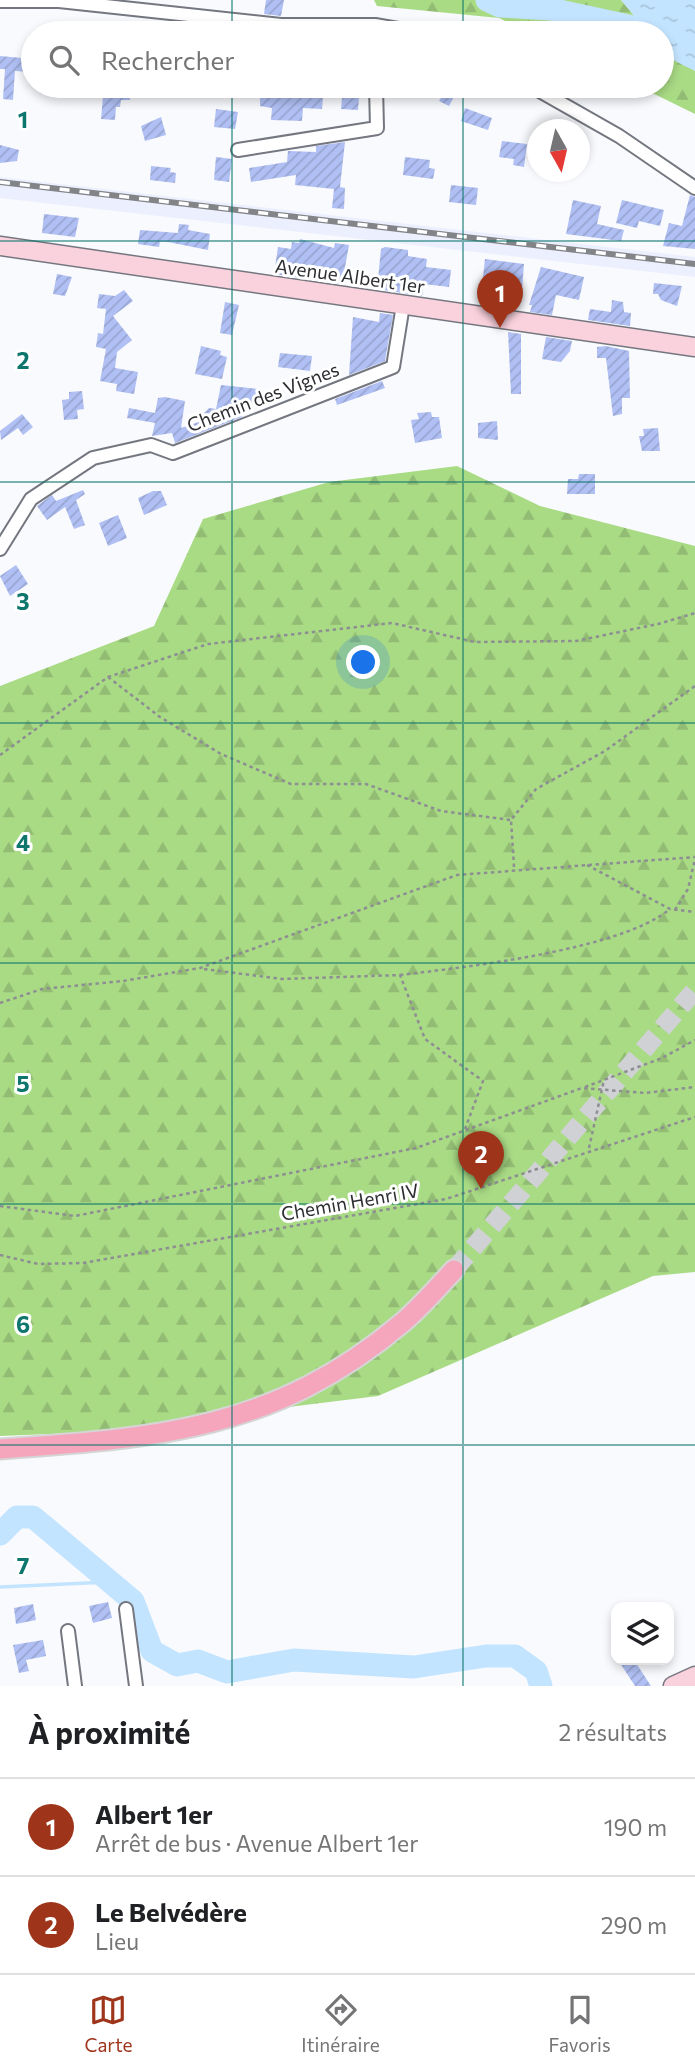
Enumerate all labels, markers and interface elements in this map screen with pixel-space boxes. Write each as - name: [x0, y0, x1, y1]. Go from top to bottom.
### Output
- search box: [21, 21, 674, 98]
- icon: search: [45, 41, 83, 79]
- text: Rechercher: [101, 44, 235, 75]
- text: 1: [18, 105, 28, 133]
- north arrow: [527, 119, 590, 182]
- street label: Avenue Albert 1er: [274, 254, 427, 297]
- pin: 1: [477, 270, 523, 328]
- text: 2: [16, 346, 30, 374]
- street label: Chemin des Vignes: [184, 357, 342, 436]
- text: 3: [16, 587, 30, 615]
- your location: [346, 645, 380, 679]
- text: 4: [16, 828, 30, 856]
- text: 5: [16, 1069, 30, 1097]
- pin: 2: [458, 1131, 504, 1189]
- street label: Chemin Henri IV: [279, 1178, 421, 1225]
- text: 6: [16, 1310, 30, 1338]
- text: 7: [17, 1551, 29, 1579]
- map controls: [611, 1602, 674, 1665]
- button: layers: [611, 1602, 674, 1665]
- text: À proximité: [28, 1713, 190, 1750]
- text: 2 résultats: [558, 1718, 667, 1746]
- text: Albert 1er: [95, 1798, 213, 1829]
- text: 1: [46, 1813, 56, 1841]
- text: 190 m: [604, 1813, 667, 1841]
- text: Arrêt de bus · Avenue Albert 1er: [95, 1829, 418, 1857]
- text: Le Belvédère: [95, 1896, 247, 1927]
- text: 2: [44, 1911, 58, 1939]
- text: 290 m: [601, 1911, 667, 1939]
- text: Lieu: [95, 1927, 139, 1955]
- tab: Carte: [84, 1991, 133, 2056]
- tab: Itinéraire: [301, 1991, 380, 2056]
- tab: Favoris: [549, 1991, 611, 2056]

